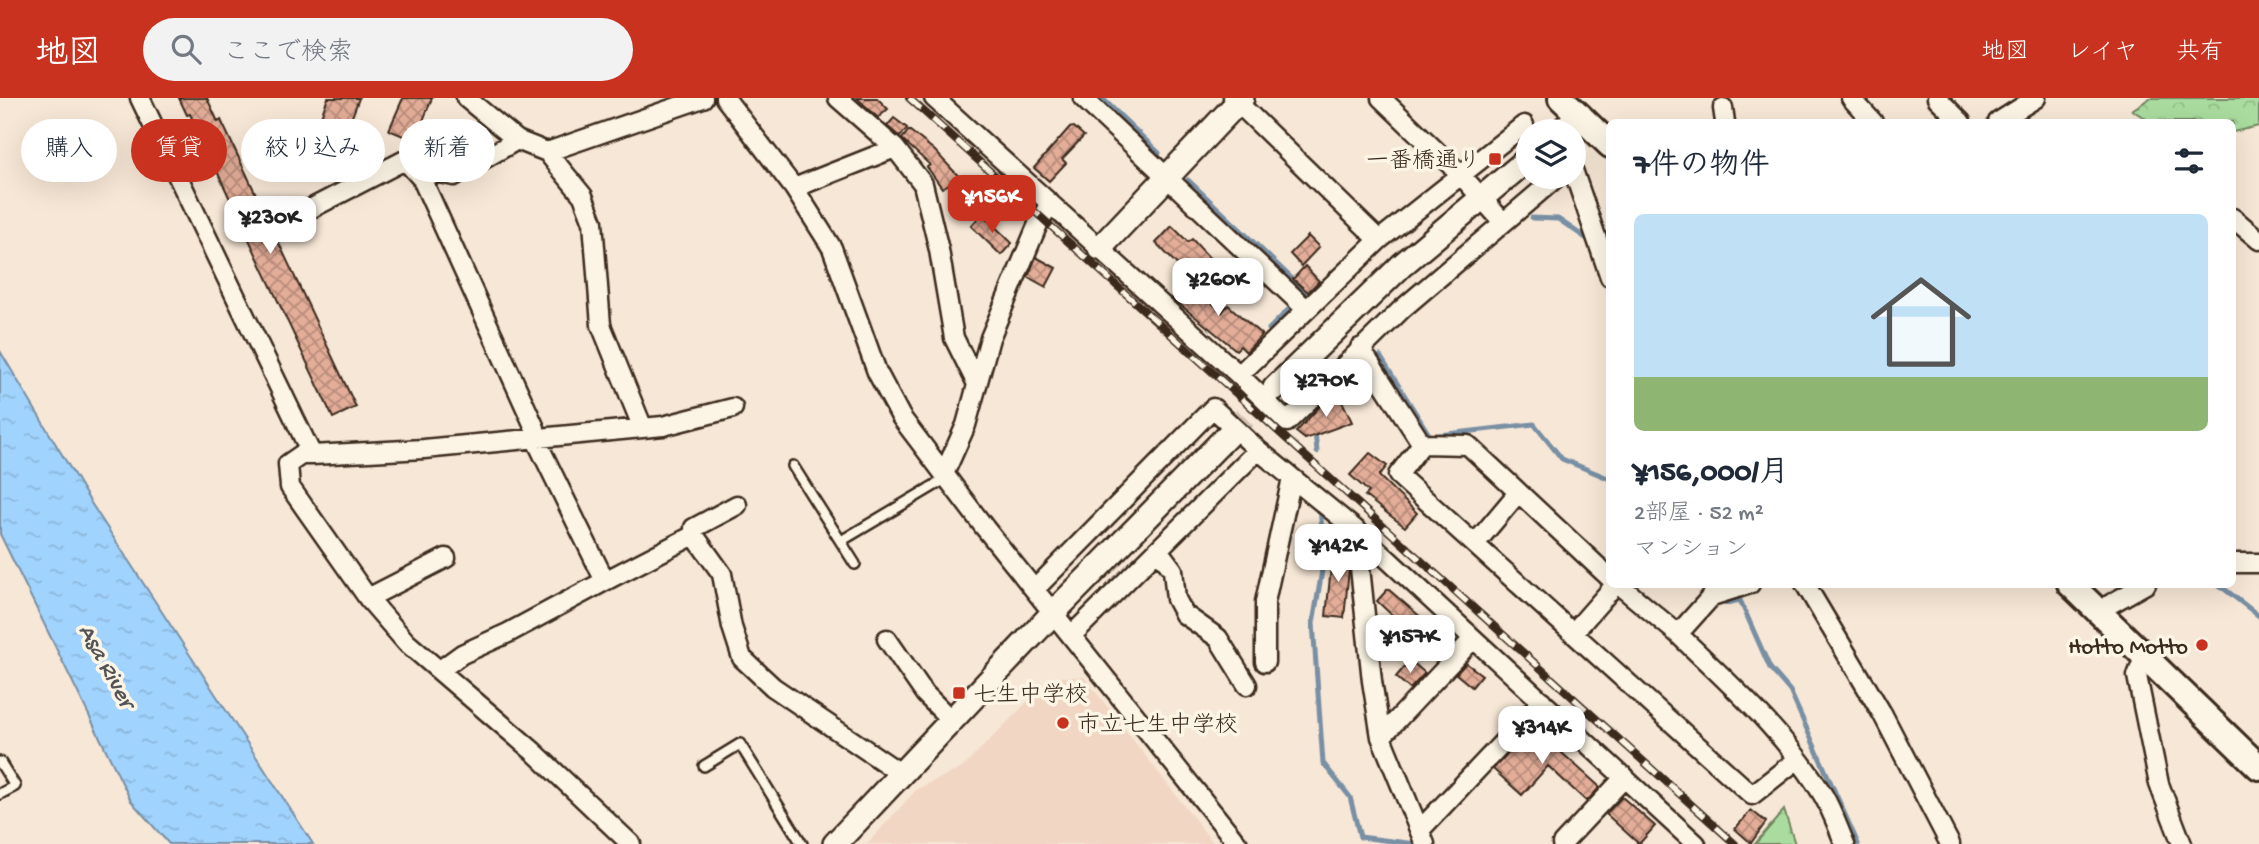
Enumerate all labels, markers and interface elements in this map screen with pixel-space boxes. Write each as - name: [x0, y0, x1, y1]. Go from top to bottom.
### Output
- search box: [143, 18, 633, 81]
- icon: search: [167, 30, 205, 68]
- text: 地図: [35, 37, 101, 75]
- text: ここで検索: [223, 39, 353, 70]
- text: 地図: [1981, 39, 2029, 68]
- text: レイヤ: [2067, 39, 2138, 68]
- text: 共有: [2176, 39, 2224, 68]
- chip: 購入: [21, 119, 117, 182]
- chip: 賃貸: [131, 119, 227, 182]
- chip: 絞り込み: [241, 119, 385, 182]
- chip: 新着: [399, 119, 495, 182]
- map controls: [1516, 119, 1586, 189]
- button: layers: [1516, 119, 1586, 189]
- icon: filters: [2170, 142, 2208, 180]
- place label: 一番橋通り: [1366, 148, 1481, 176]
- text: 7件の物件: [1634, 150, 1770, 185]
- marker: 一番橋通り: [1487, 151, 1503, 167]
- pin: ¥156K: [943, 176, 1041, 235]
- text: ¥156K: [964, 184, 1020, 211]
- pin: ¥230K: [221, 197, 319, 256]
- text: ¥230K: [240, 205, 300, 232]
- pin: ¥260K: [1169, 258, 1267, 318]
- icon: home: [1858, 259, 1984, 385]
- text: ¥260K: [1188, 267, 1248, 294]
- pin: ¥270K: [1277, 360, 1375, 419]
- text: ¥270K: [1296, 368, 1356, 395]
- text: ¥156,000/月: [1634, 457, 1789, 492]
- text: 2部屋 · 52 m²: [1634, 501, 1764, 528]
- pin: ¥142K: [1289, 524, 1387, 584]
- text: ¥142K: [1311, 533, 1365, 560]
- text: マンション: [1634, 537, 1748, 564]
- pin: ¥157K: [1361, 616, 1459, 675]
- water label: Asa River: [70, 620, 142, 718]
- text: ¥157K: [1382, 624, 1438, 651]
- place label: Hotto Motto: [2068, 635, 2188, 662]
- marker: Hotto Motto: [2194, 637, 2210, 653]
- place label: 七生中学校: [973, 682, 1088, 710]
- marker: 七生中学校: [951, 685, 967, 701]
- pin: ¥314K: [1493, 706, 1591, 766]
- place label: 市立七生中学校: [1077, 712, 1238, 740]
- marker: 市立七生中学校: [1055, 715, 1071, 731]
- text: ¥314K: [1514, 715, 1570, 742]

